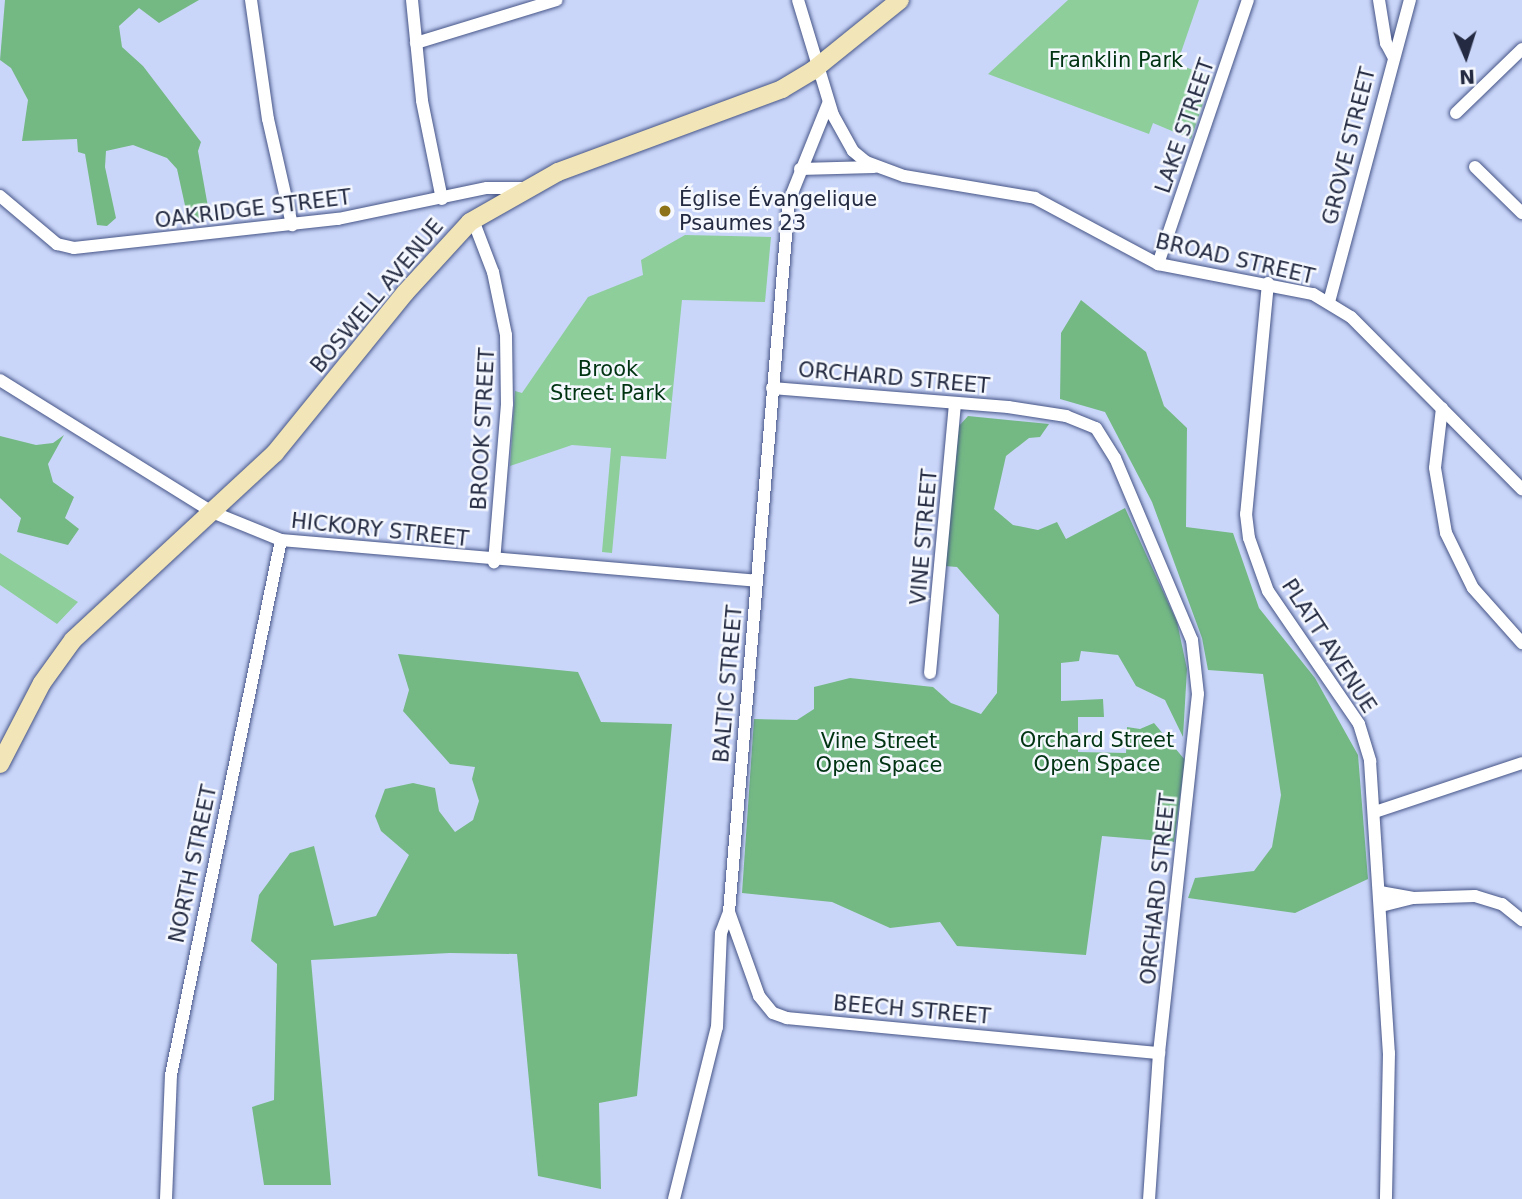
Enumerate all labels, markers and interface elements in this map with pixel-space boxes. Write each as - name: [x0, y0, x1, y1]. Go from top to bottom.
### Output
- north arrow: [1431, 21, 1501, 91]
- park label: Franklin Park: [1049, 47, 1183, 73]
- street label: LAKE STREET: [1150, 56, 1220, 196]
- street label: GROVE STREET: [1317, 65, 1381, 227]
- text: N: [1459, 66, 1476, 88]
- street label: OAKRIDGE STREET: [153, 184, 353, 234]
- place label: Église Évangelique Psaumes 23: [679, 186, 877, 236]
- marker: Église Évangelique Psaumes 23: [657, 203, 673, 219]
- street label: BOSWELL AVENUE: [305, 214, 449, 378]
- street label: BROAD STREET: [1153, 228, 1317, 290]
- street label: BROOK STREET: [466, 347, 500, 511]
- park label: Brook Street Park: [550, 356, 666, 406]
- street label: ORCHARD STREET: [797, 357, 991, 399]
- street label: VINE STREET: [906, 468, 942, 606]
- street label: HICKORY STREET: [290, 508, 470, 552]
- street label: PLATT AVENUE: [1276, 574, 1382, 718]
- street label: BALTIC STREET: [709, 604, 747, 764]
- park label: Orchard Street Open Space: [1020, 727, 1174, 777]
- park label: Vine Street Open Space: [816, 728, 942, 778]
- street label: NORTH STREET: [164, 783, 222, 945]
- street label: ORCHARD STREET: [1135, 792, 1181, 986]
- street label: BEECH STREET: [832, 991, 992, 1029]

